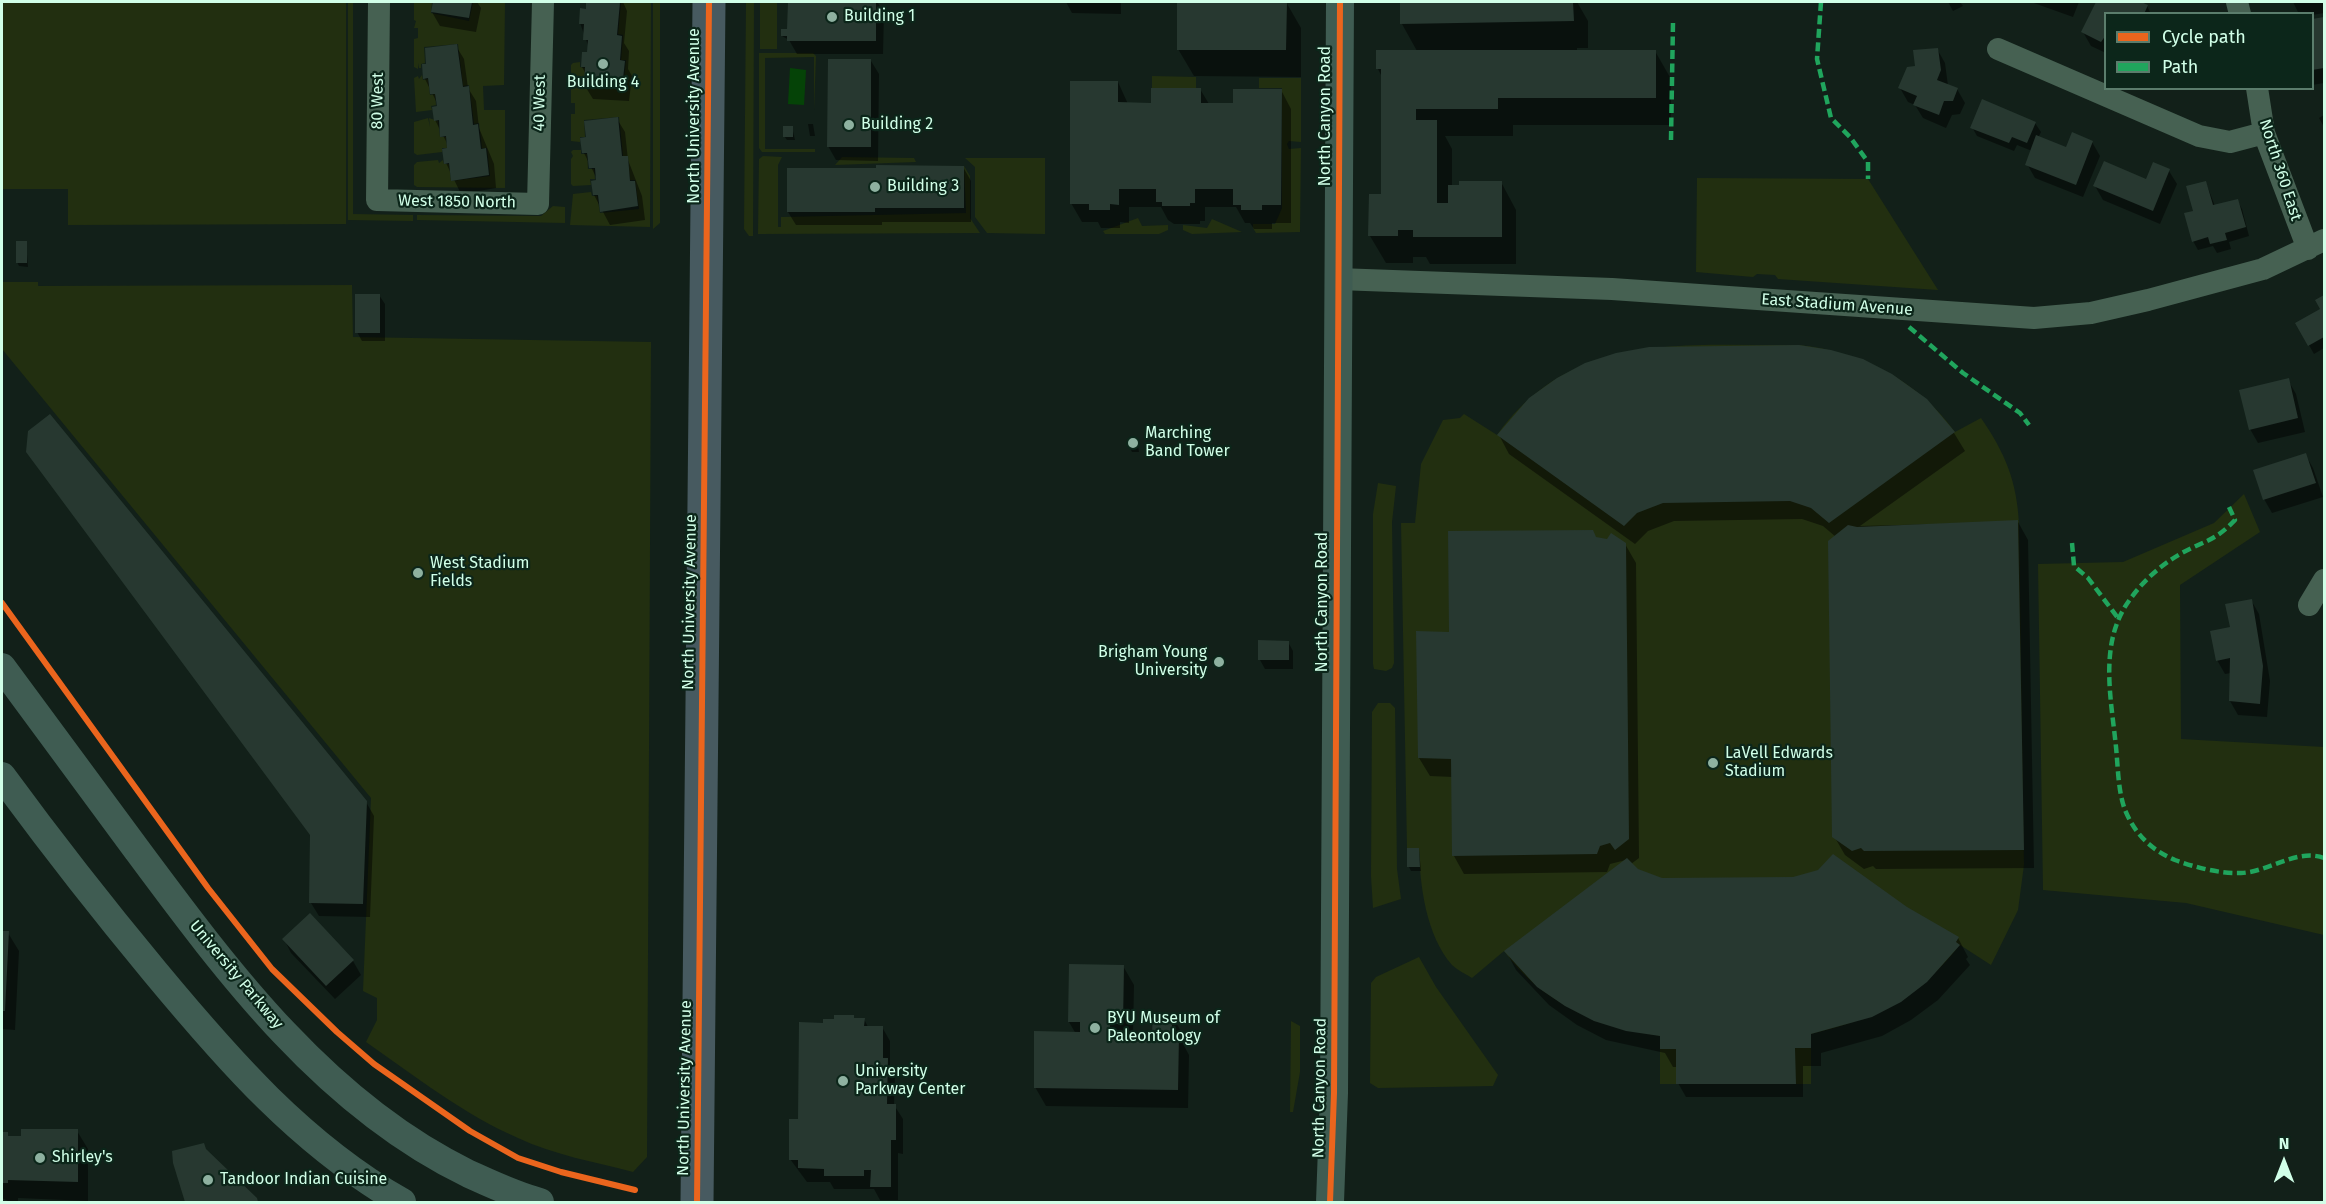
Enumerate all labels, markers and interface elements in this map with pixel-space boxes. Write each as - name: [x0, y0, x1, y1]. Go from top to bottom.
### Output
- place label: Building 1: [844, 7, 915, 27]
- marker: Building 1: [825, 10, 839, 24]
- legend: [2104, 12, 2314, 90]
- text: Cycle path: [2162, 26, 2246, 48]
- street label: North University Avenue: [685, 28, 705, 204]
- street label: North Canyon Road: [1316, 46, 1336, 186]
- text: Path: [2162, 56, 2198, 78]
- marker: Building 4: [596, 57, 610, 71]
- street label: 80 West: [368, 72, 388, 130]
- place label: Building 4: [567, 73, 639, 93]
- street label: 40 West: [530, 74, 550, 132]
- place label: Building 2: [861, 115, 933, 135]
- street label: North 360 East: [2255, 117, 2305, 223]
- marker: Building 2: [842, 118, 856, 132]
- place label: Building 3: [887, 177, 959, 197]
- marker: Building 3: [868, 180, 882, 194]
- street label: West 1850 North: [398, 191, 516, 213]
- street label: East Stadium Avenue: [1761, 290, 1913, 320]
- place label: Marching Band Tower: [1145, 424, 1230, 462]
- marker: Marching Band Tower: [1126, 436, 1140, 450]
- street label: North University Avenue: [679, 514, 701, 690]
- street label: North Canyon Road: [1313, 532, 1333, 672]
- place label: West Stadium Fields: [430, 554, 529, 592]
- marker: West Stadium Fields: [411, 566, 425, 580]
- place label: Brigham Young University: [1098, 643, 1207, 681]
- marker: Brigham Young University: [1212, 655, 1226, 669]
- place label: LaVell Edwards Stadium: [1725, 744, 1833, 782]
- marker: LaVell Edwards Stadium: [1706, 756, 1720, 770]
- street label: University Parkway: [185, 917, 287, 1033]
- street label: North University Avenue: [674, 1000, 696, 1176]
- place label: BYU Museum of Paleontology: [1107, 1009, 1220, 1047]
- street label: North Canyon Road: [1309, 1018, 1331, 1158]
- marker: BYU Museum of Paleontology: [1088, 1021, 1102, 1035]
- place label: University Parkway Center: [855, 1062, 966, 1100]
- marker: University Parkway Center: [836, 1074, 850, 1088]
- north arrow: [2254, 1132, 2314, 1192]
- text: N: [2279, 1134, 2289, 1153]
- place label: Shirley's: [52, 1148, 113, 1168]
- marker: Shirley's: [33, 1151, 47, 1165]
- place label: Tandoor Indian Cuisine: [220, 1170, 387, 1190]
- marker: Tandoor Indian Cuisine: [201, 1173, 215, 1187]

